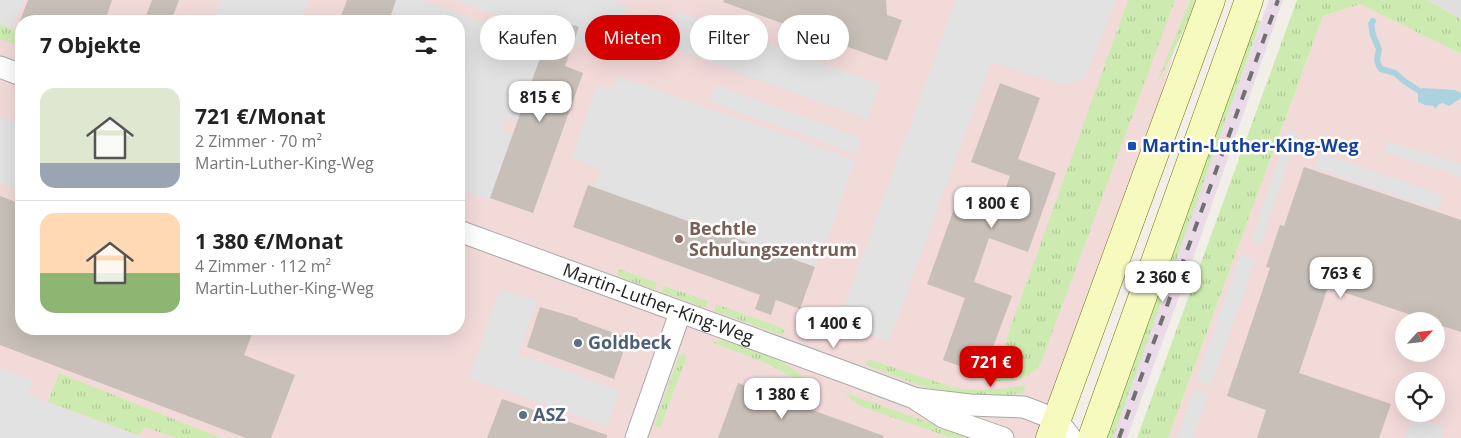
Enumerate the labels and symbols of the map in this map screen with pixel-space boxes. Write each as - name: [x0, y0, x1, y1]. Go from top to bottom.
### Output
- pin: 815 €: [505, 80, 575, 123]
- place label: Martin-Luther-King-Weg: [1142, 133, 1359, 157]
- marker: Martin-Luther-King-Weg: [1126, 140, 1138, 152]
- pin: 1 800 €: [946, 186, 1038, 229]
- place label: Bechtle Schulungszentrum: [689, 216, 857, 261]
- marker: Bechtle Schulungszentrum: [673, 233, 685, 245]
- pin: 763 €: [1306, 256, 1376, 299]
- street label: Martin-Luther-King-Weg: [560, 257, 757, 349]
- pin: 2 360 €: [1117, 260, 1209, 303]
- pin: 1 400 €: [788, 306, 880, 349]
- north arrow: [1395, 312, 1445, 362]
- place label: Goldbeck: [588, 330, 672, 354]
- marker: Goldbeck: [572, 337, 584, 349]
- pin: 721 €: [956, 346, 1026, 388]
- pin: 1 380 €: [736, 378, 828, 420]
- place label: ASZ: [533, 402, 566, 426]
- marker: ASZ: [517, 409, 529, 421]

